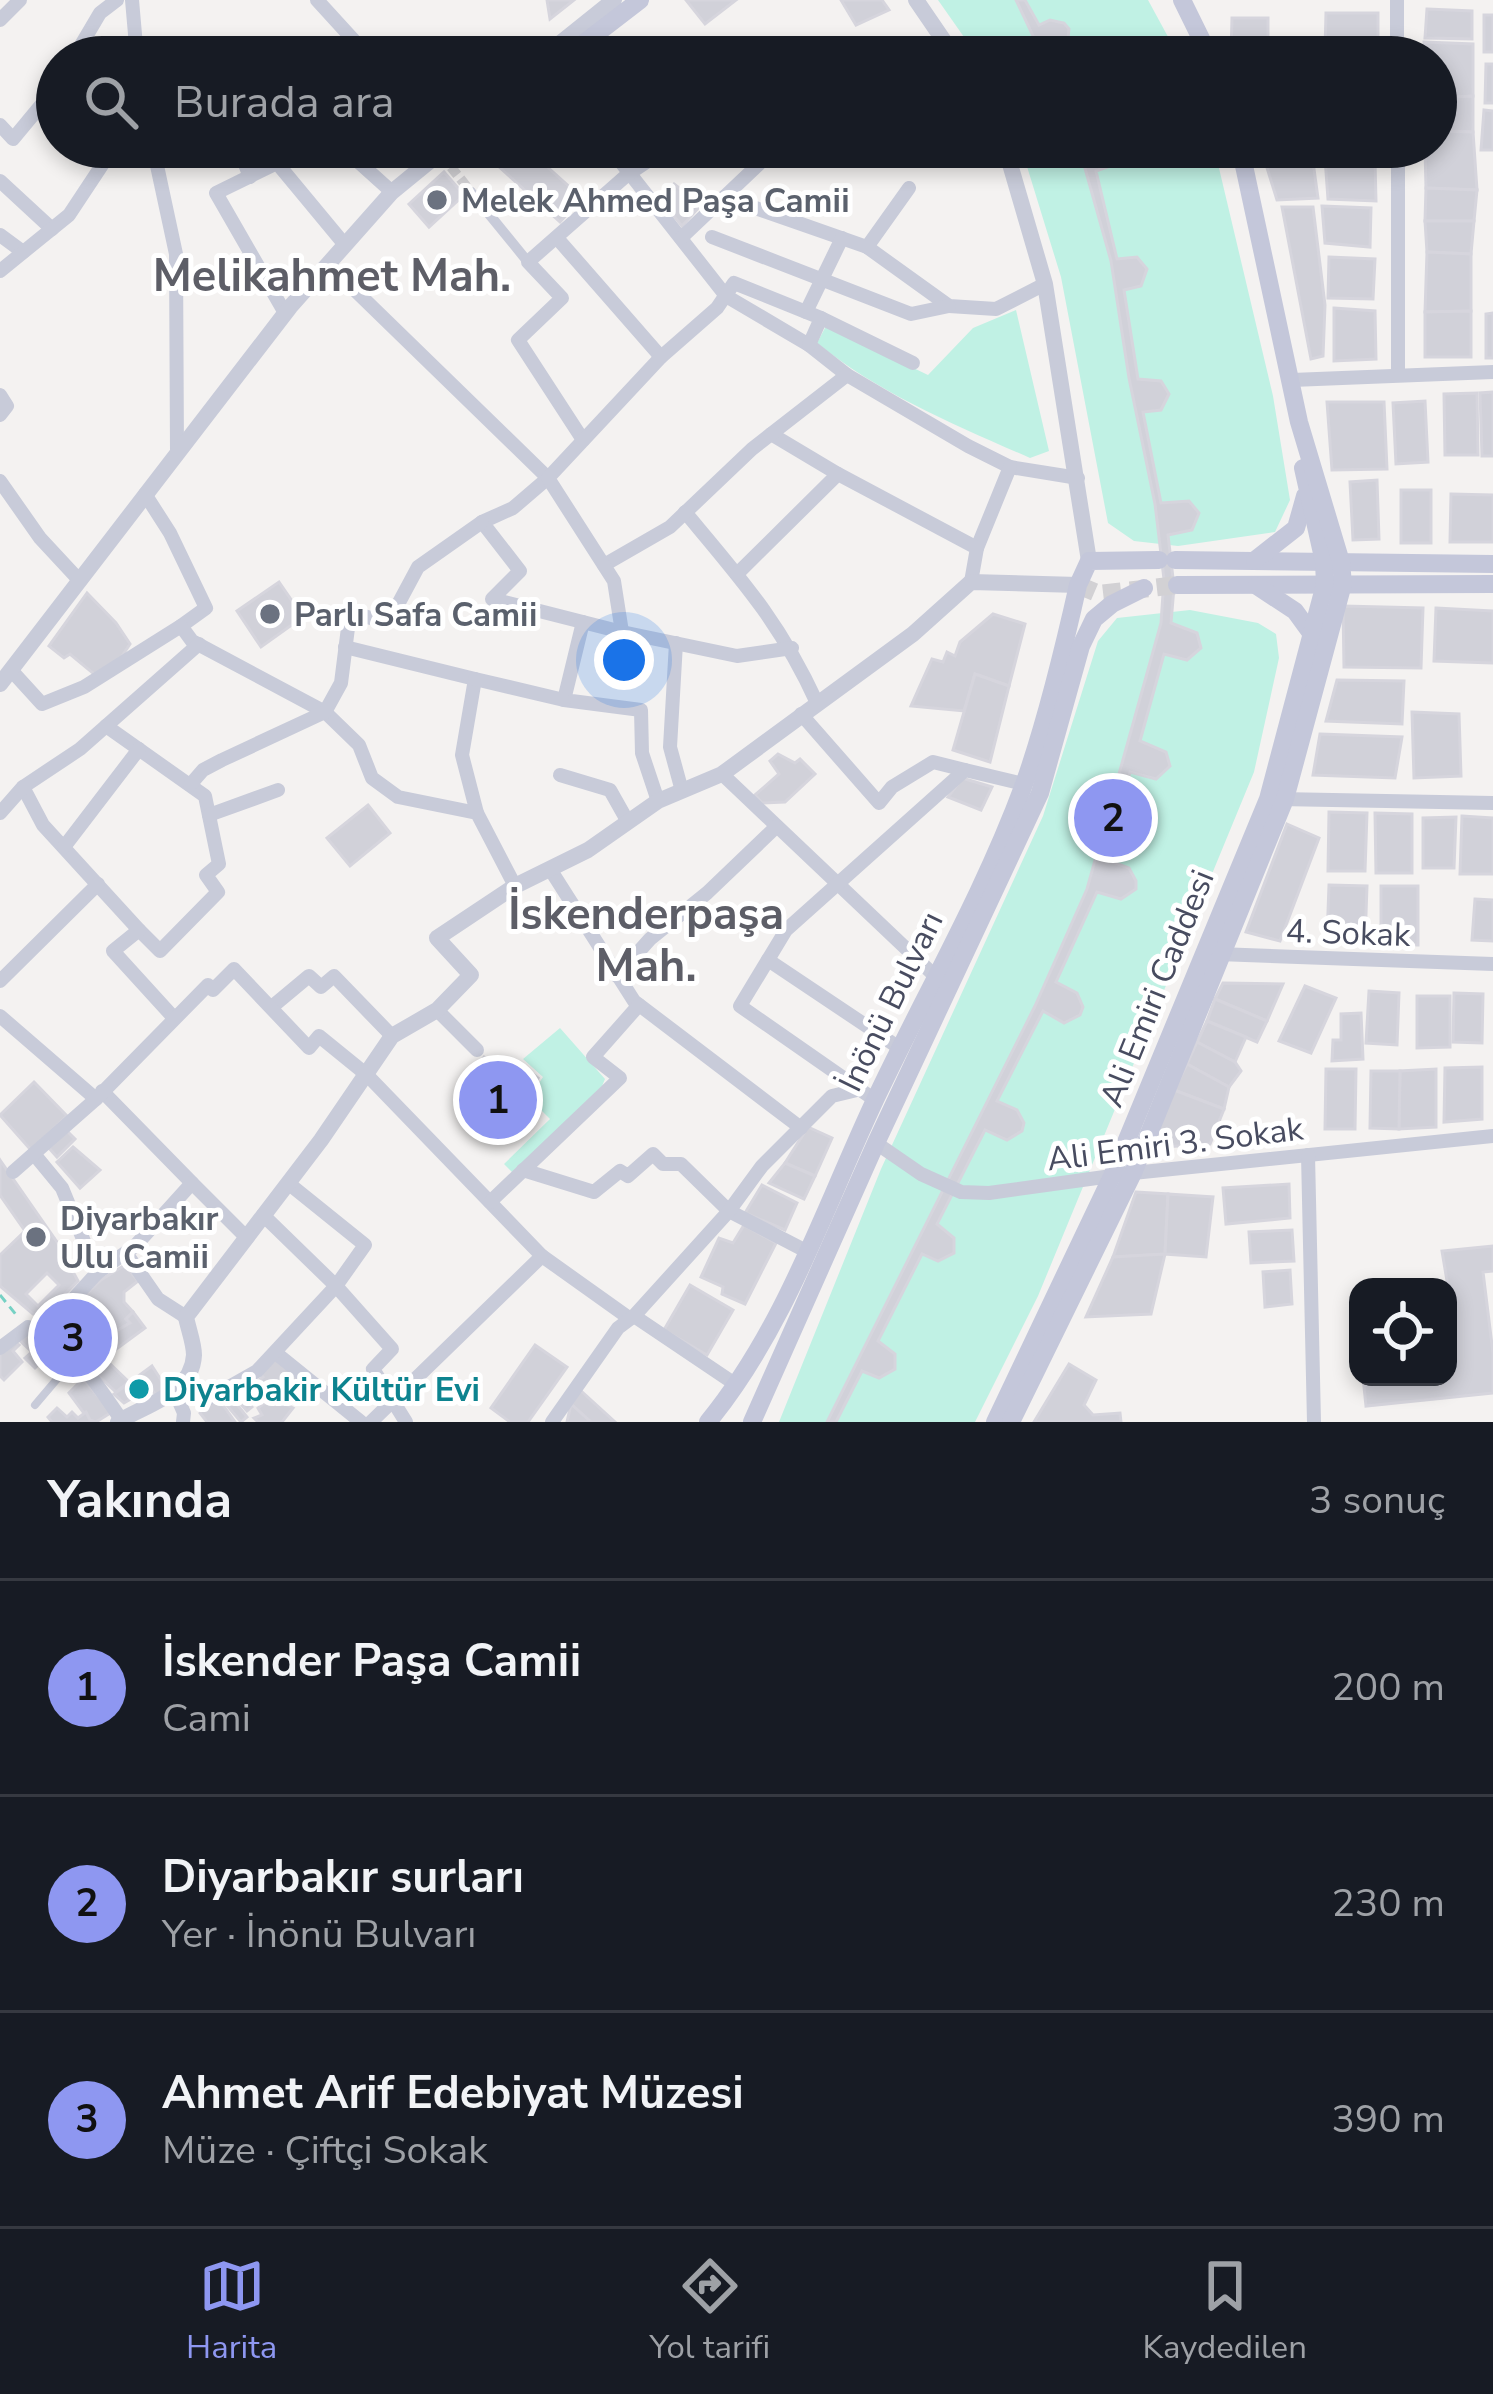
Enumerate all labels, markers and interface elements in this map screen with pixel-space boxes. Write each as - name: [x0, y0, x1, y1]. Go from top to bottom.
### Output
- search box: [36, 36, 1457, 168]
- icon: search: [78, 69, 144, 135]
- text: Burada ara: [174, 72, 395, 133]
- place label: Melek Ahmed Paşa Camii: [461, 179, 850, 224]
- marker: Melek Ahmed Paşa Camii: [424, 187, 450, 213]
- district label: Melikahmet Mah.: [153, 246, 511, 307]
- place label: Parlı Safa Camii: [294, 593, 537, 638]
- marker: Parlı Safa Camii: [257, 601, 283, 627]
- your location: [594, 630, 654, 690]
- pin: 2: [1074, 773, 1152, 863]
- street label: Ali Emiri Caddesi: [1089, 863, 1225, 1114]
- district label: İskenderpaşa Mah.: [508, 884, 784, 997]
- street label: İnönü Bulvarı: [828, 904, 954, 1099]
- street label: 4. Sokak: [1285, 909, 1412, 958]
- pin: 1: [459, 1055, 537, 1145]
- street label: Ali Emiri 3. Sokak: [1044, 1106, 1306, 1183]
- place label: Diyarbakır Ulu Camii: [60, 1197, 219, 1280]
- marker: Diyarbakır Ulu Camii: [23, 1224, 49, 1250]
- map controls: [1349, 1278, 1457, 1386]
- button: locate: [1349, 1278, 1457, 1386]
- pin: 3: [34, 1293, 112, 1383]
- place label: Diyarbakir Kültür Evi: [163, 1368, 480, 1413]
- marker: Diyarbakir Kültür Evi: [126, 1376, 152, 1402]
- text: Yakında: [48, 1465, 232, 1535]
- text: 3 sonuç: [1309, 1474, 1445, 1527]
- text: İskender Paşa Camii: [162, 1631, 581, 1692]
- text: 1: [75, 1661, 99, 1714]
- text: 200 m: [1331, 1661, 1445, 1714]
- text: Cami: [162, 1692, 251, 1745]
- text: Diyarbakır surları: [162, 1847, 524, 1908]
- text: 2: [75, 1877, 99, 1930]
- text: 230 m: [1331, 1877, 1445, 1930]
- text: Yer · İnönü Bulvarı: [162, 1908, 476, 1961]
- text: Ahmet Arif Edebiyat Müzesi: [162, 2063, 744, 2124]
- text: 3: [75, 2093, 99, 2146]
- text: 390 m: [1331, 2093, 1445, 2146]
- text: Müze · Çiftçi Sokak: [162, 2124, 488, 2177]
- tab: Harita: [186, 2253, 277, 2370]
- tab: Yol tarifi: [649, 2253, 770, 2370]
- tab: Kaydedilen: [1142, 2253, 1307, 2370]

